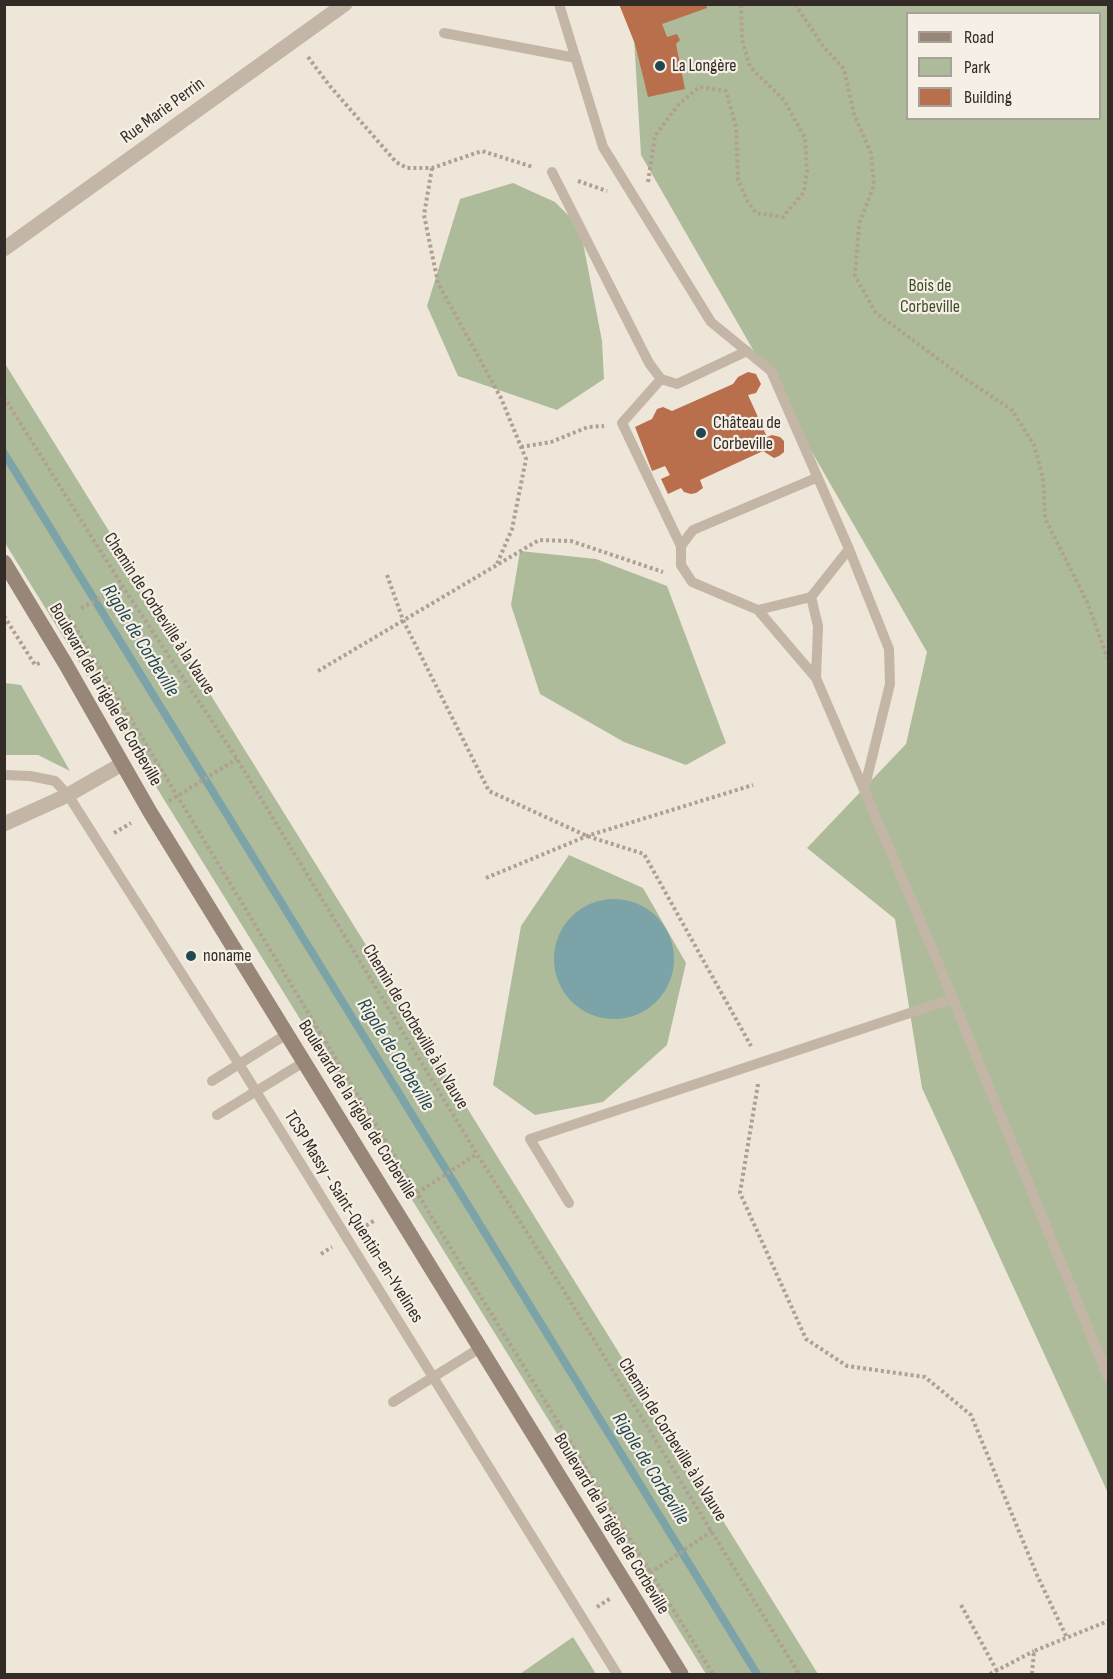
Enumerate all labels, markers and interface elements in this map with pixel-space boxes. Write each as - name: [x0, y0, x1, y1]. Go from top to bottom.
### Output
- legend: [906, 12, 1101, 120]
- text: Road: [964, 27, 994, 48]
- place label: La Longère: [672, 55, 737, 77]
- text: Park: [964, 57, 990, 78]
- marker: La Longère: [653, 59, 667, 73]
- street label: Rue Marie Perrin: [117, 73, 209, 149]
- text: Building: [964, 87, 1012, 108]
- park label: Bois de Corbeville: [900, 275, 960, 318]
- place label: Château de Corbeville: [713, 412, 781, 454]
- marker: Château de Corbeville: [694, 426, 708, 440]
- street label: Chemin de Corbeville à la Vauve: [99, 529, 219, 699]
- water label: Rigole de Corbeville: [96, 580, 184, 702]
- street label: Boulevard de la rigole de Corbeville: [44, 600, 166, 790]
- street label: Chemin de Corbeville à la Vauve: [357, 941, 473, 1113]
- place label: noname: [203, 945, 252, 967]
- marker: noname: [184, 949, 198, 963]
- water label: Rigole de Corbeville: [351, 994, 439, 1116]
- street label: Boulevard de la rigole de Corbeville: [293, 1016, 421, 1204]
- street label: TCSP Massy - Saint-Quentin-en-Yvelines: [279, 1107, 427, 1327]
- street label: Chemin de Corbeville à la Vauve: [613, 1354, 731, 1526]
- water label: Rigole de Corbeville: [606, 1408, 694, 1530]
- street label: Boulevard de la rigole de Corbeville: [548, 1430, 674, 1618]

